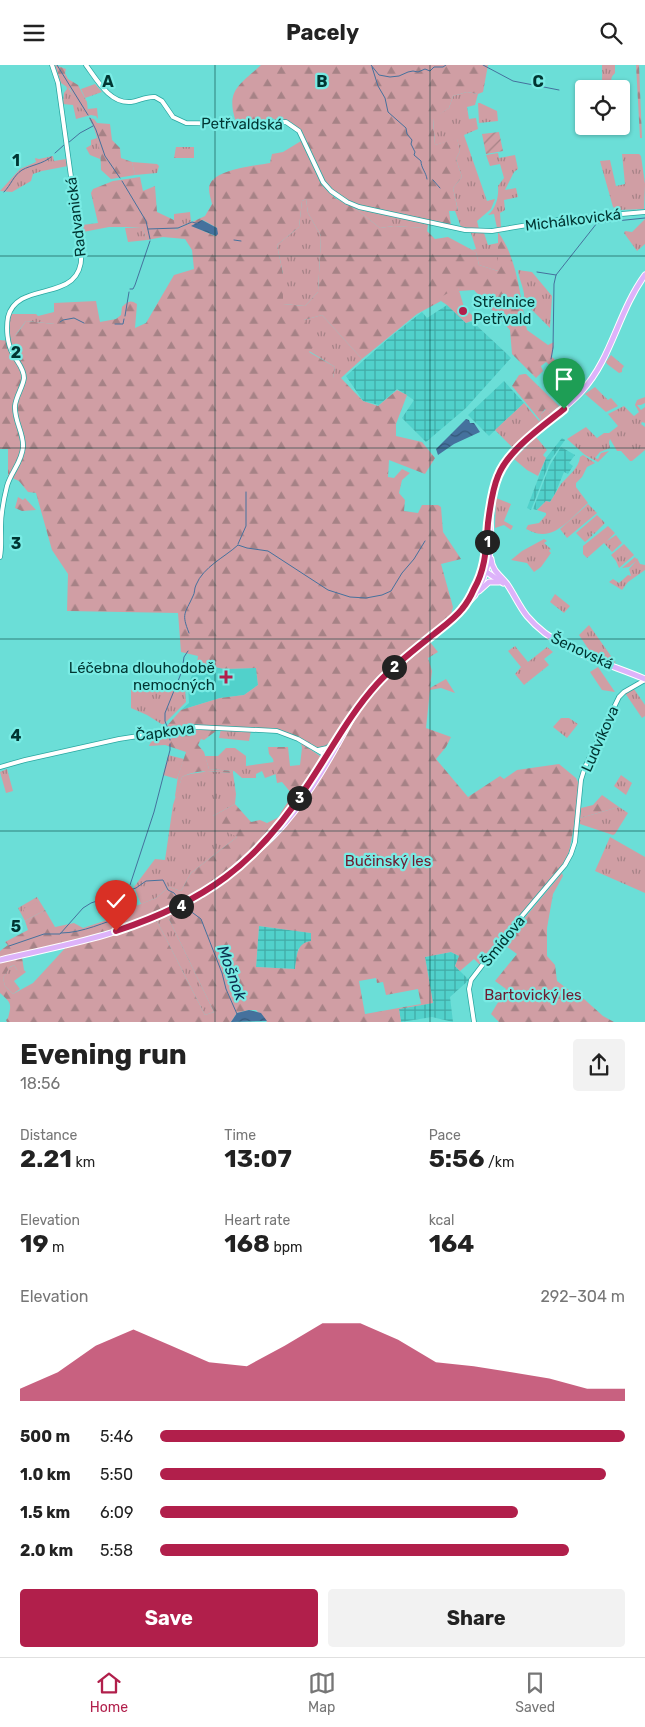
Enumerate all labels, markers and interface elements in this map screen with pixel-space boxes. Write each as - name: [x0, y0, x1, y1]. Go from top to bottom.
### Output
- icon: menu: [20, 19, 48, 47]
- text: Pacely: [286, 19, 359, 46]
- icon: search: [597, 19, 625, 47]
- text: A: [102, 72, 114, 91]
- text: B: [316, 72, 328, 91]
- text: C: [532, 72, 544, 91]
- map controls: [575, 80, 630, 135]
- button: locate: [575, 80, 630, 135]
- street label: Petřvaldská: [201, 114, 283, 134]
- text: 1: [12, 151, 20, 170]
- street label: Radvanická: [62, 176, 90, 258]
- street label: Michálkovická: [524, 205, 622, 235]
- place label: Střelnice Petřvald: [473, 293, 535, 328]
- marker: Střelnice Petřvald: [457, 305, 469, 317]
- text: 2: [11, 343, 21, 362]
- pin: [543, 358, 585, 409]
- icon: arrive: [550, 365, 578, 393]
- pin: 1: [474, 529, 500, 555]
- text: 3: [11, 534, 21, 553]
- text: 1: [484, 534, 491, 551]
- street label: Šenovská: [548, 629, 616, 673]
- pin: 2: [382, 655, 406, 679]
- place label: Léčebna dlouhodobě nemocných: [69, 659, 215, 694]
- text: 2: [390, 659, 399, 676]
- marker: Léčebna dlouhodobě nemocných: [219, 670, 233, 684]
- street label: Ludvíkova: [578, 703, 622, 775]
- street label: Čapkova: [134, 719, 196, 745]
- text: 4: [11, 726, 22, 745]
- pin: 3: [286, 785, 312, 811]
- text: 3: [295, 790, 304, 807]
- park label: Bučinský les: [345, 852, 432, 870]
- pin: [95, 880, 137, 931]
- icon: check: [102, 887, 130, 915]
- pin: 4: [168, 893, 194, 919]
- text: 4: [177, 898, 186, 915]
- street label: Šmídova: [477, 912, 529, 970]
- text: 5: [11, 917, 21, 936]
- water label: Mošnok: [213, 943, 251, 1004]
- park label: Bartovický les: [484, 986, 582, 1004]
- text: Evening run: [20, 1038, 187, 1071]
- button: share: [573, 1039, 625, 1091]
- text: 18:56: [20, 1074, 60, 1093]
- text: Distance: [20, 1127, 77, 1144]
- text: Time: [224, 1127, 256, 1144]
- text: Pace: [429, 1127, 461, 1144]
- text: 2.21: [20, 1144, 72, 1173]
- text: 13:07: [224, 1144, 292, 1173]
- text: 5:56: [429, 1144, 485, 1173]
- text: km: [72, 1154, 95, 1171]
- text: /km: [485, 1154, 514, 1171]
- text: Elevation: [20, 1212, 80, 1229]
- text: Heart rate: [224, 1212, 290, 1229]
- text: kcal: [429, 1212, 454, 1229]
- text: 19: [20, 1229, 48, 1258]
- text: 168: [224, 1229, 270, 1258]
- text: 164: [429, 1229, 474, 1258]
- text: m: [48, 1239, 64, 1256]
- text: bpm: [270, 1239, 303, 1256]
- text: Elevation: [20, 1287, 89, 1306]
- text: 292–304 m: [540, 1287, 625, 1306]
- text: 500 m: [20, 1427, 70, 1446]
- text: 5:46: [100, 1427, 133, 1446]
- text: 1.0 km: [20, 1465, 71, 1484]
- text: 5:50: [100, 1465, 133, 1484]
- text: 1.5 km: [20, 1503, 70, 1522]
- text: 6:09: [100, 1503, 133, 1522]
- text: 2.0 km: [20, 1541, 73, 1560]
- text: 5:58: [100, 1541, 133, 1560]
- button: Save: [20, 1589, 318, 1647]
- button: Share: [328, 1589, 625, 1647]
- tab: Home: [90, 1669, 128, 1716]
- tab: Map: [308, 1669, 336, 1716]
- tab: Saved: [515, 1669, 555, 1716]

